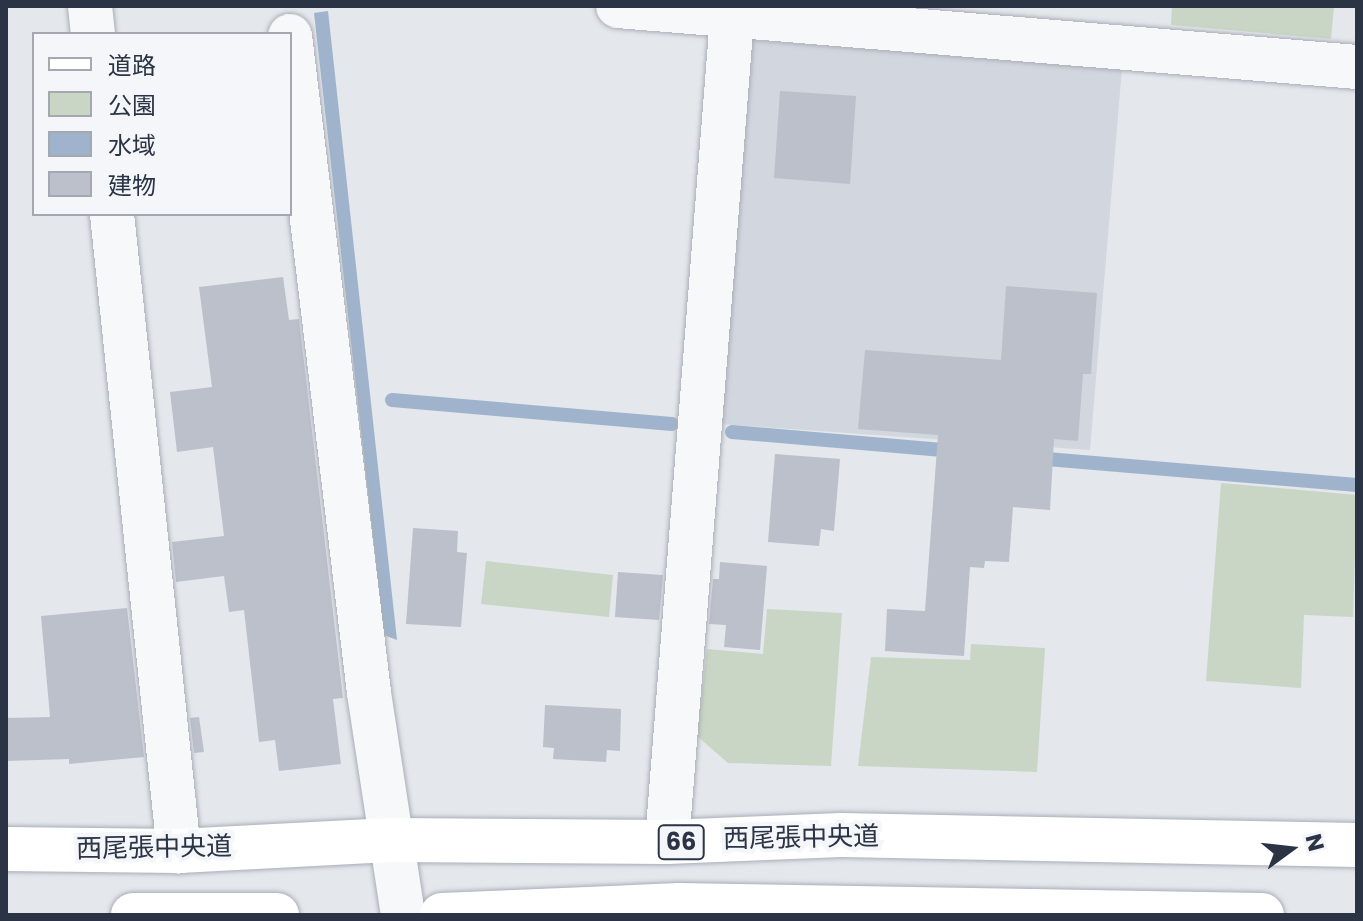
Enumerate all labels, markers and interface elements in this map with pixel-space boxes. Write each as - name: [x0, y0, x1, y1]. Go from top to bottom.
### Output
- legend: [32, 32, 292, 216]
- text: 道路: [108, 49, 156, 82]
- text: 公園: [108, 89, 156, 122]
- text: 水域: [108, 129, 156, 162]
- text: 建物: [108, 169, 156, 202]
- north arrow: [1251, 809, 1331, 889]
- street label: 西尾張中央道: [723, 821, 879, 855]
- road number: 66: [657, 822, 705, 862]
- street label: 西尾張中央道: [76, 831, 232, 865]
- text: N: [1298, 831, 1332, 855]

